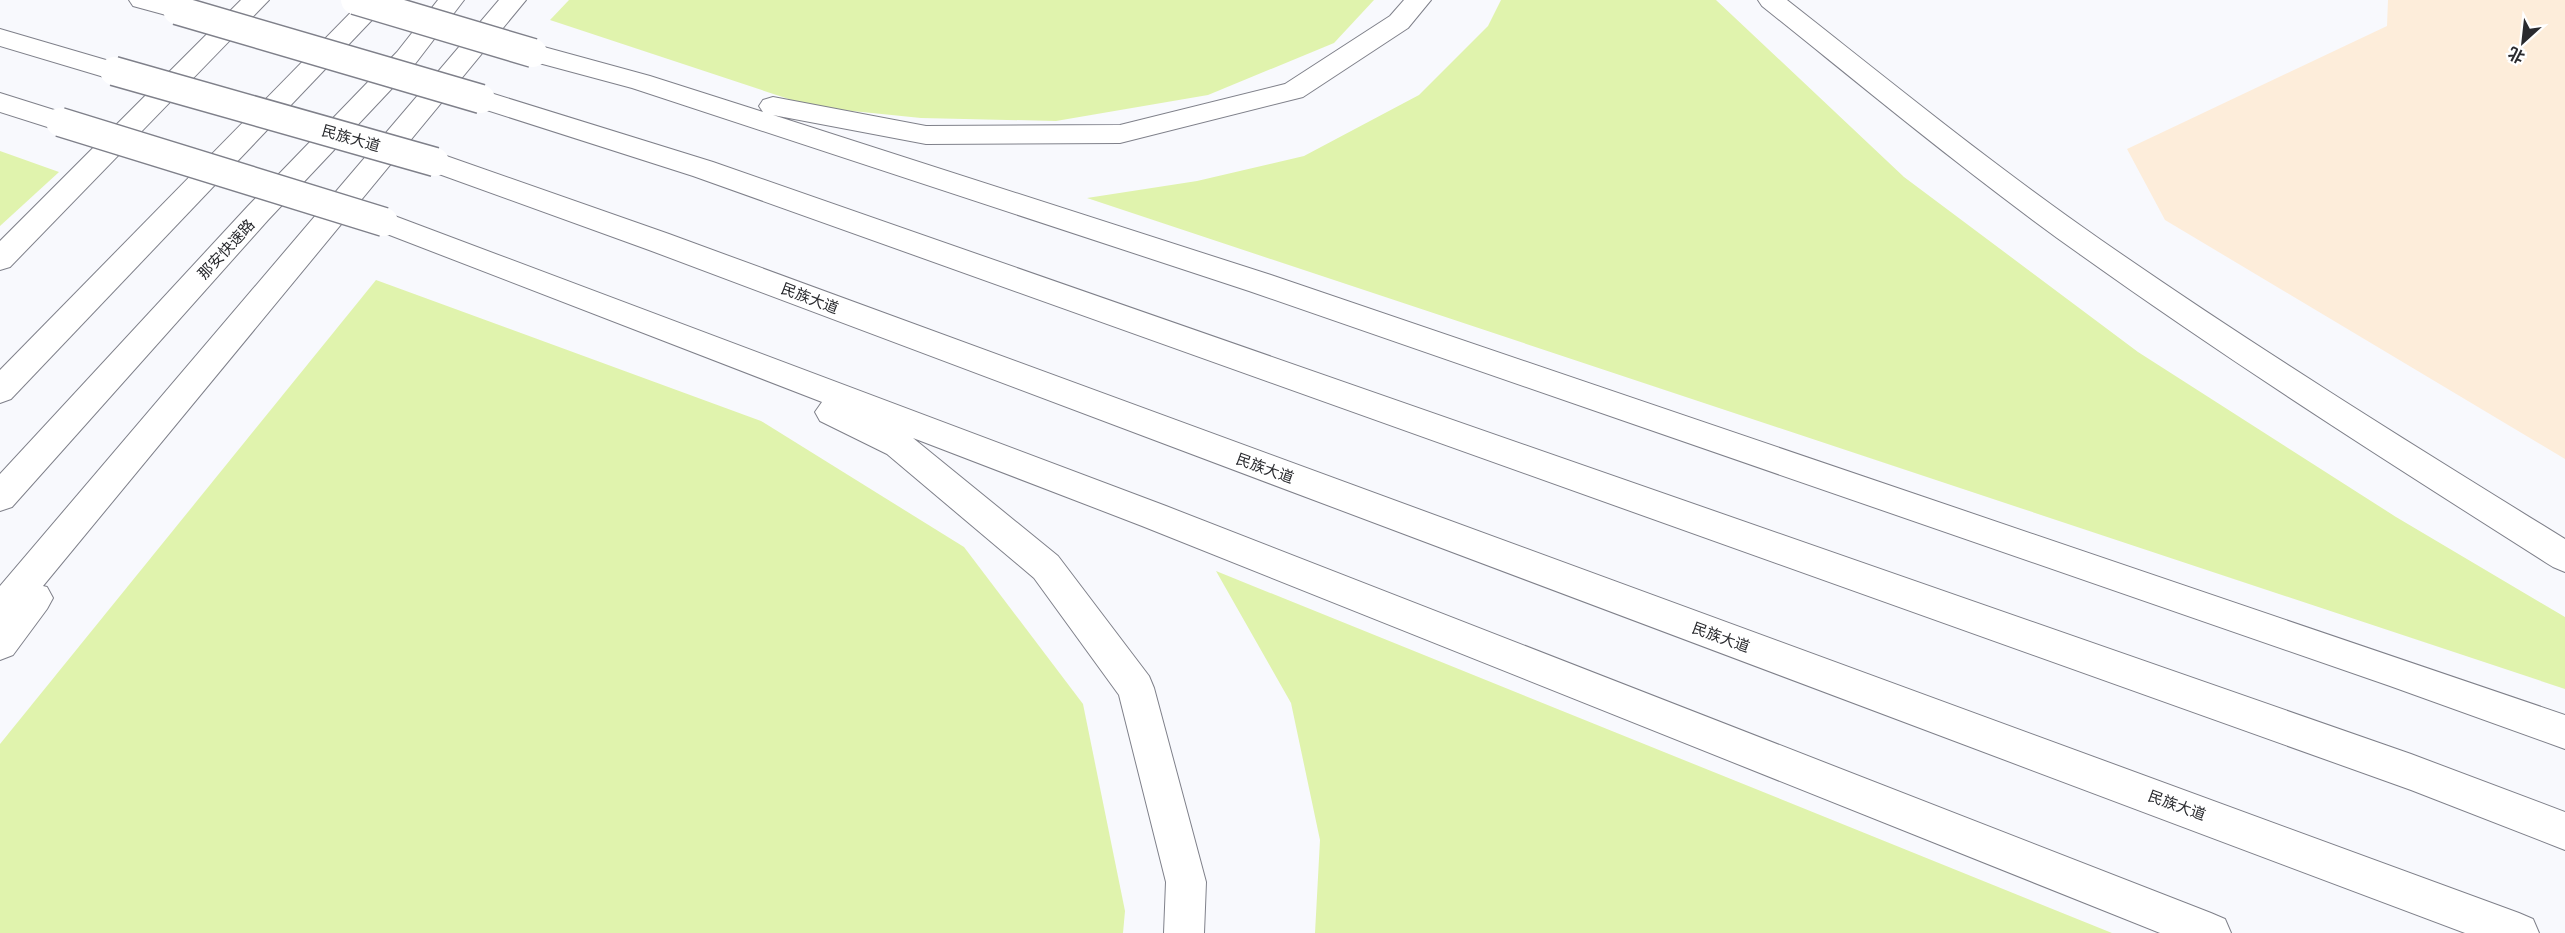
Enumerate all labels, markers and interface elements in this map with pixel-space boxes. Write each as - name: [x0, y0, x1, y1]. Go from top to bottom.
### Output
- north arrow: [2493, 12, 2553, 72]
- text: 北: [2505, 43, 2528, 67]
- street label: 民族大道: [320, 122, 382, 154]
- street label: 那安快速路: [194, 216, 258, 282]
- street label: 民族大道: [779, 279, 841, 317]
- street label: 民族大道: [1234, 450, 1296, 486]
- street label: 民族大道: [1690, 619, 1752, 655]
- street label: 民族大道: [2146, 787, 2208, 823]

